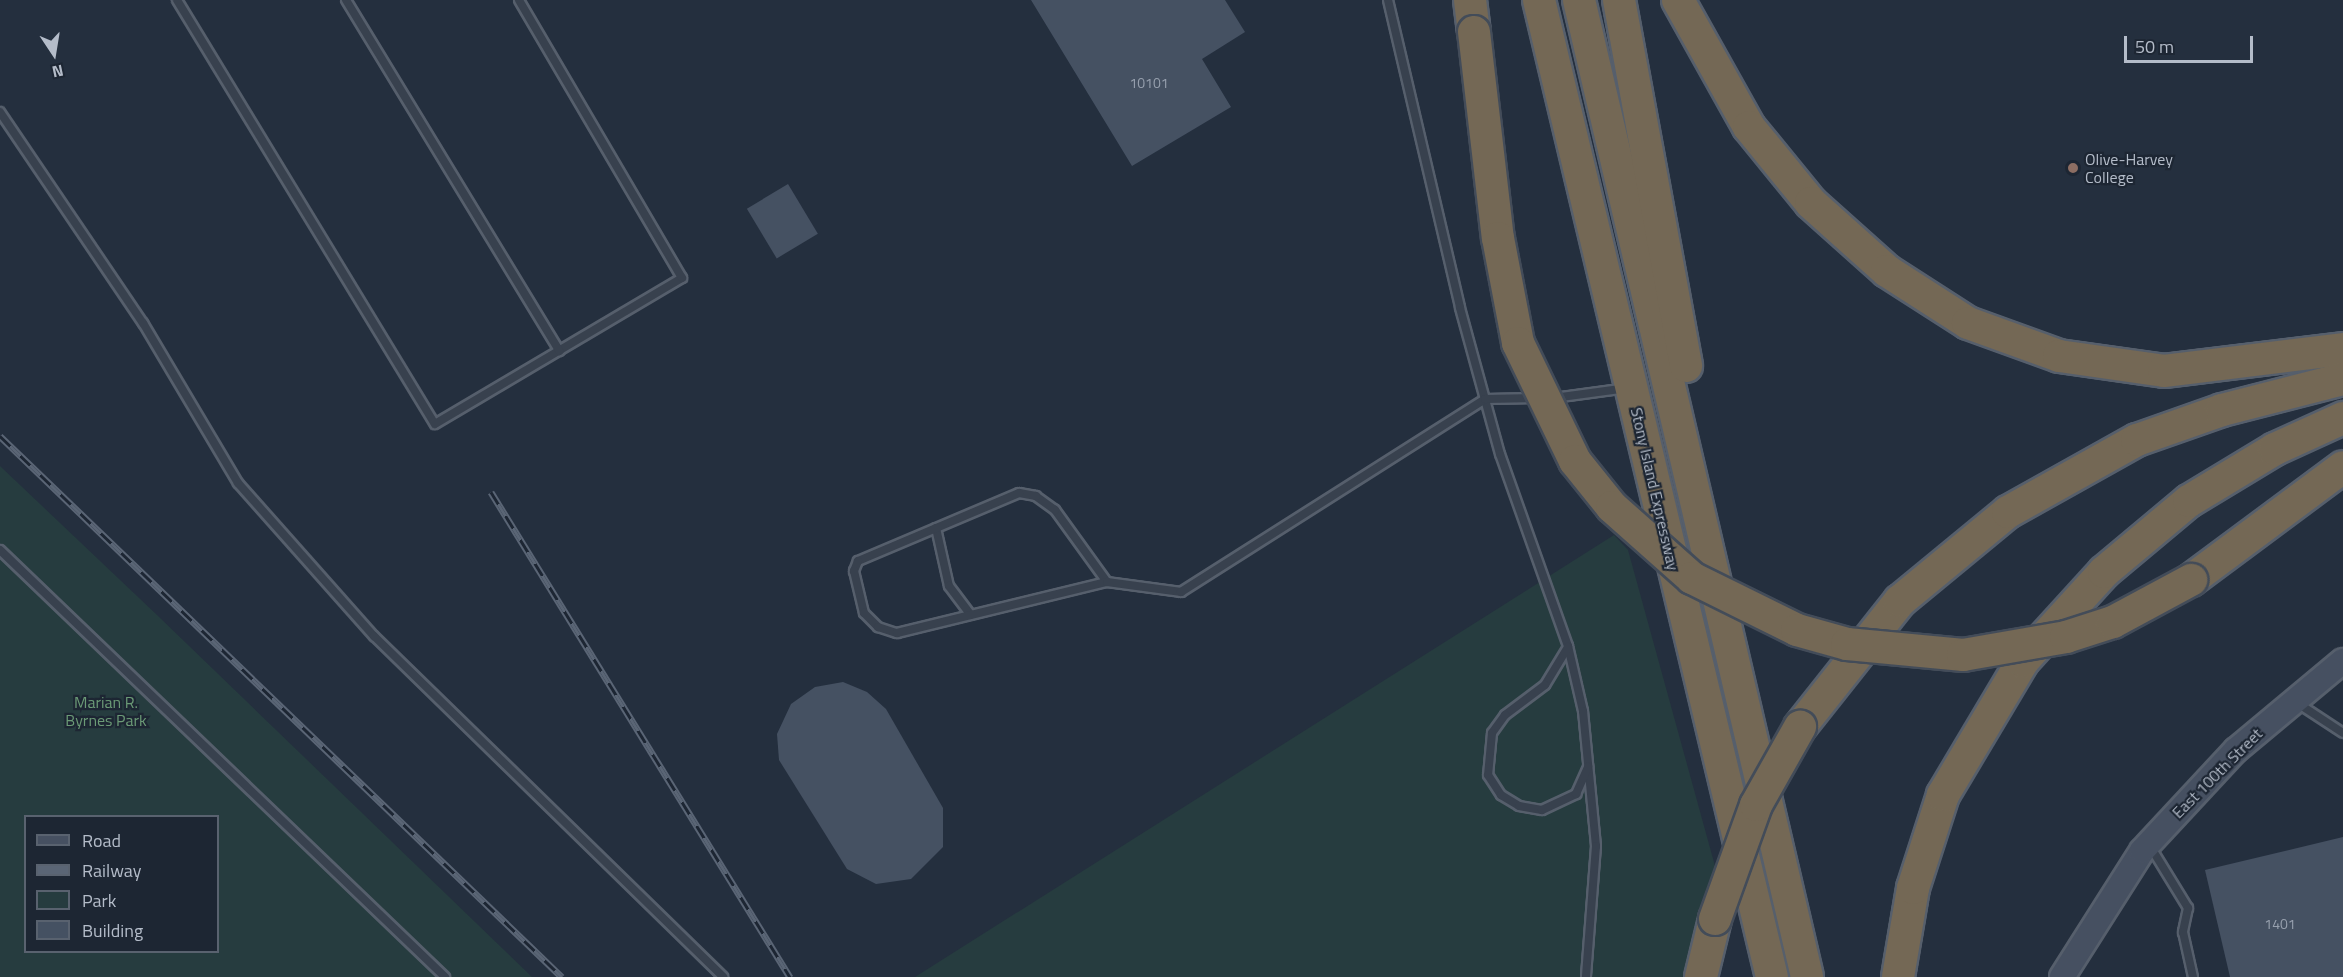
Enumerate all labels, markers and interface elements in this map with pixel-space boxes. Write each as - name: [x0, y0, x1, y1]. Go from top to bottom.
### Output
- north arrow: [24, 24, 84, 84]
- scale bar: [2127, 24, 2256, 62]
- text: 50 m: [2135, 33, 2174, 60]
- text: N: [50, 59, 66, 84]
- house number: 10101: [1129, 75, 1169, 91]
- place label: Olive-Harvey College: [2085, 149, 2173, 187]
- marker: Olive-Harvey College: [2066, 161, 2080, 175]
- street label: Stony Island Expressway: [1627, 406, 1683, 572]
- park label: Marian R. Byrnes Park: [65, 692, 147, 730]
- street label: East 100th Street: [2168, 724, 2266, 822]
- legend: [24, 815, 219, 953]
- text: Road: [82, 827, 121, 854]
- text: Railway: [82, 857, 141, 884]
- text: Park: [82, 887, 116, 914]
- house number: 1401: [2264, 916, 2296, 932]
- text: Building: [82, 917, 143, 944]

